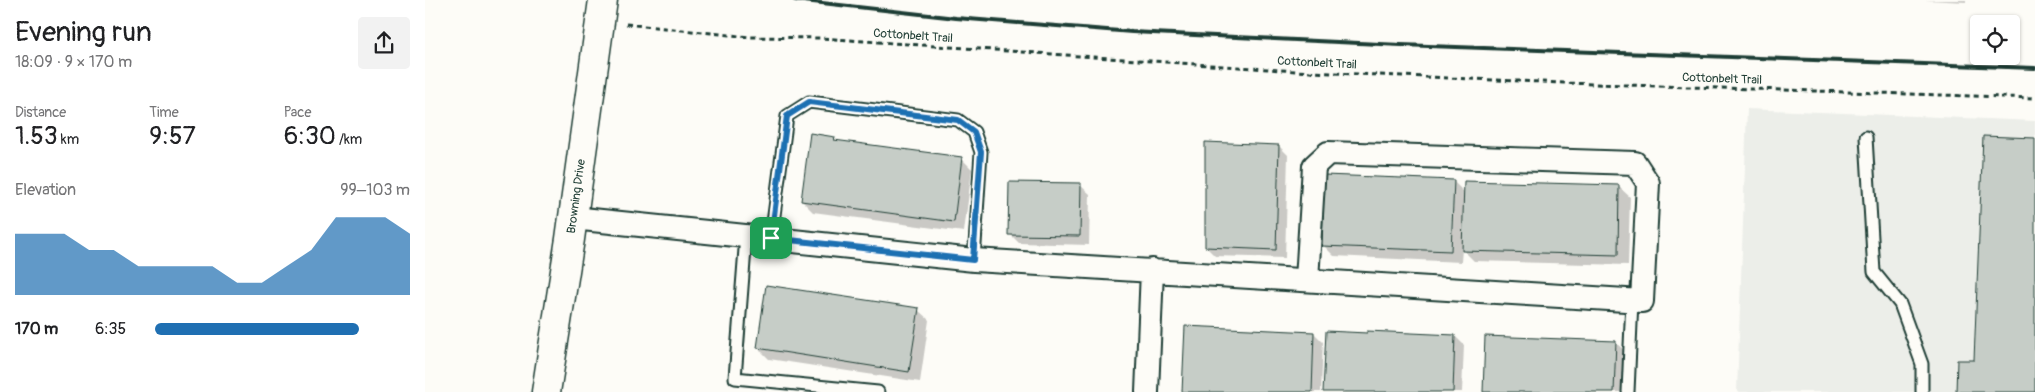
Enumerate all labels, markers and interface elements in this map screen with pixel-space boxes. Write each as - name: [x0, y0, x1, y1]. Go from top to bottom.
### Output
- text: Evening run: [15, 15, 152, 50]
- map controls: [1970, 15, 2020, 65]
- button: locate: [1970, 15, 2020, 65]
- button: share: [358, 17, 410, 69]
- street label: Cottonbelt Trail: [873, 26, 954, 46]
- text: 18:09 · 9 × 170 m: [15, 52, 132, 72]
- street label: Cottonbelt Trail: [1277, 53, 1357, 73]
- street label: Cottonbelt Trail: [1682, 70, 1762, 88]
- text: Distance: [15, 104, 66, 121]
- text: Time: [149, 104, 179, 121]
- text: Pace: [284, 104, 311, 121]
- text: 1.53: [15, 121, 58, 152]
- text: 9:57: [149, 121, 196, 152]
- text: 6:30: [284, 121, 336, 152]
- text: km: [58, 131, 79, 148]
- text: /km: [336, 131, 362, 148]
- street label: Browning Drive: [563, 158, 588, 235]
- text: Elevation: [15, 180, 76, 200]
- text: 99–103 m: [340, 180, 410, 200]
- pin: [750, 217, 792, 259]
- icon: arrive: [757, 224, 785, 252]
- text: 170 m: [15, 319, 58, 339]
- text: 6:35: [95, 319, 126, 339]

